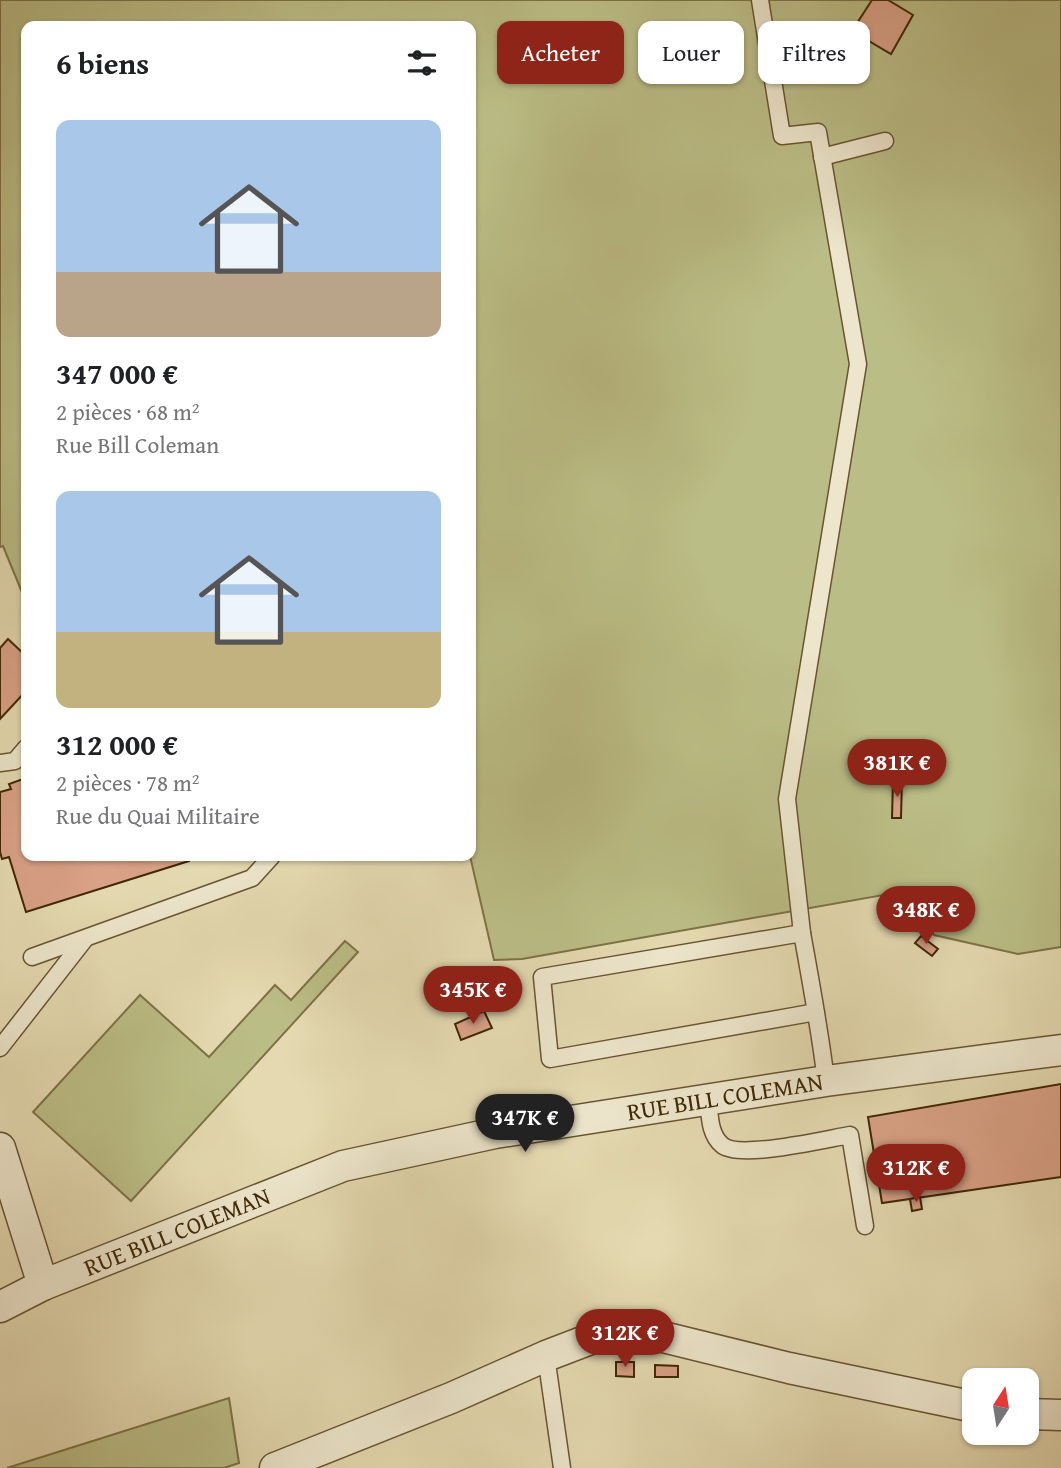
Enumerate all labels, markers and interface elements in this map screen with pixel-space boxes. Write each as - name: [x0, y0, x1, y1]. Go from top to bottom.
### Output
- chip: Acheter: [497, 21, 624, 84]
- chip: Louer: [638, 21, 744, 84]
- chip: Filtres: [758, 21, 870, 84]
- text: 6 biens: [56, 41, 149, 85]
- icon: filters: [403, 44, 441, 82]
- icon: home: [186, 166, 312, 292]
- text: 347 000 €: [56, 351, 178, 395]
- text: 2 pièces · 68 m²: [56, 395, 200, 428]
- text: Rue Bill Coleman: [56, 428, 219, 461]
- icon: home: [186, 537, 312, 663]
- text: 312 000 €: [56, 722, 178, 766]
- pin: 381K €: [840, 740, 954, 799]
- text: 381K €: [863, 745, 931, 778]
- text: 2 pièces · 78 m²: [56, 766, 200, 799]
- text: Rue du Quai Militaire: [56, 799, 260, 832]
- pin: 348K €: [869, 886, 983, 946]
- text: 348K €: [892, 892, 960, 925]
- pin: 345K €: [416, 967, 530, 1026]
- text: 345K €: [439, 972, 507, 1005]
- street label: RUE BILL COLEMAN: [624, 1064, 826, 1129]
- pin: 347K €: [468, 1094, 582, 1154]
- text: 347K €: [491, 1100, 559, 1133]
- pin: 312K €: [859, 1144, 973, 1204]
- text: 312K €: [882, 1150, 950, 1183]
- street label: RUE BILL COLEMAN: [78, 1178, 275, 1285]
- pin: 312K €: [568, 1310, 682, 1369]
- text: 312K €: [591, 1315, 659, 1348]
- north arrow: [962, 1368, 1040, 1446]
- map controls: [962, 1368, 1039, 1445]

